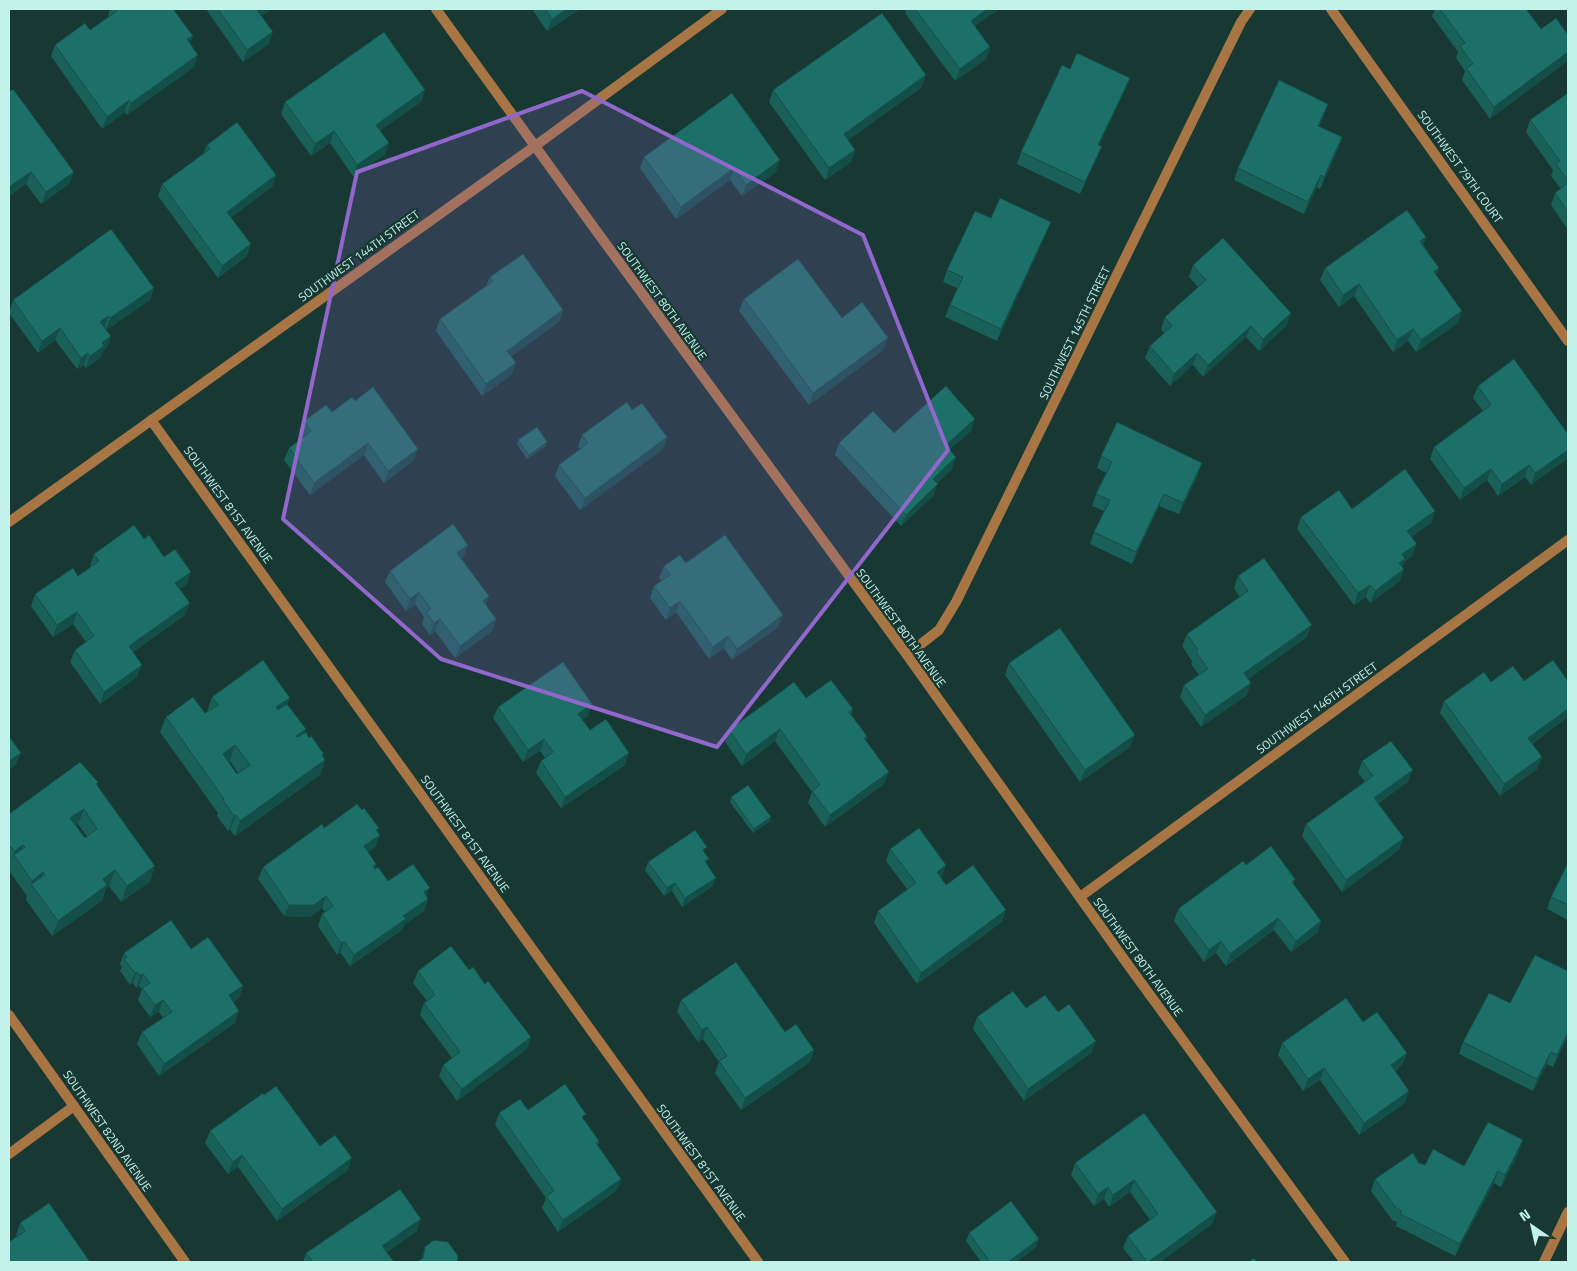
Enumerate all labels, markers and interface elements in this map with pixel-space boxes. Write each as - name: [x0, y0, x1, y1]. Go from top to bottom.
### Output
- street label: SOUTHWEST 79TH COURT: [1413, 106, 1508, 228]
- street label: SOUTHWEST 144TH STREET: [294, 205, 424, 306]
- street label: SOUTHWEST 80TH AVENUE: [613, 237, 712, 364]
- street label: SOUTHWEST 145TH STREET: [1034, 262, 1115, 403]
- street label: SOUTHWEST 81ST AVENUE: [179, 442, 278, 568]
- street label: SOUTHWEST 80TH AVENUE: [852, 564, 951, 691]
- street label: SOUTHWEST 146TH STREET: [1252, 657, 1382, 758]
- street label: SOUTHWEST 81ST AVENUE: [416, 771, 515, 897]
- street label: SOUTHWEST 80TH AVENUE: [1089, 893, 1188, 1020]
- street label: SOUTHWEST 82ND AVENUE: [58, 1066, 157, 1195]
- street label: SOUTHWEST 81ST AVENUE: [652, 1100, 751, 1226]
- north arrow: [1507, 1201, 1557, 1251]
- text: N: [1515, 1203, 1534, 1226]

